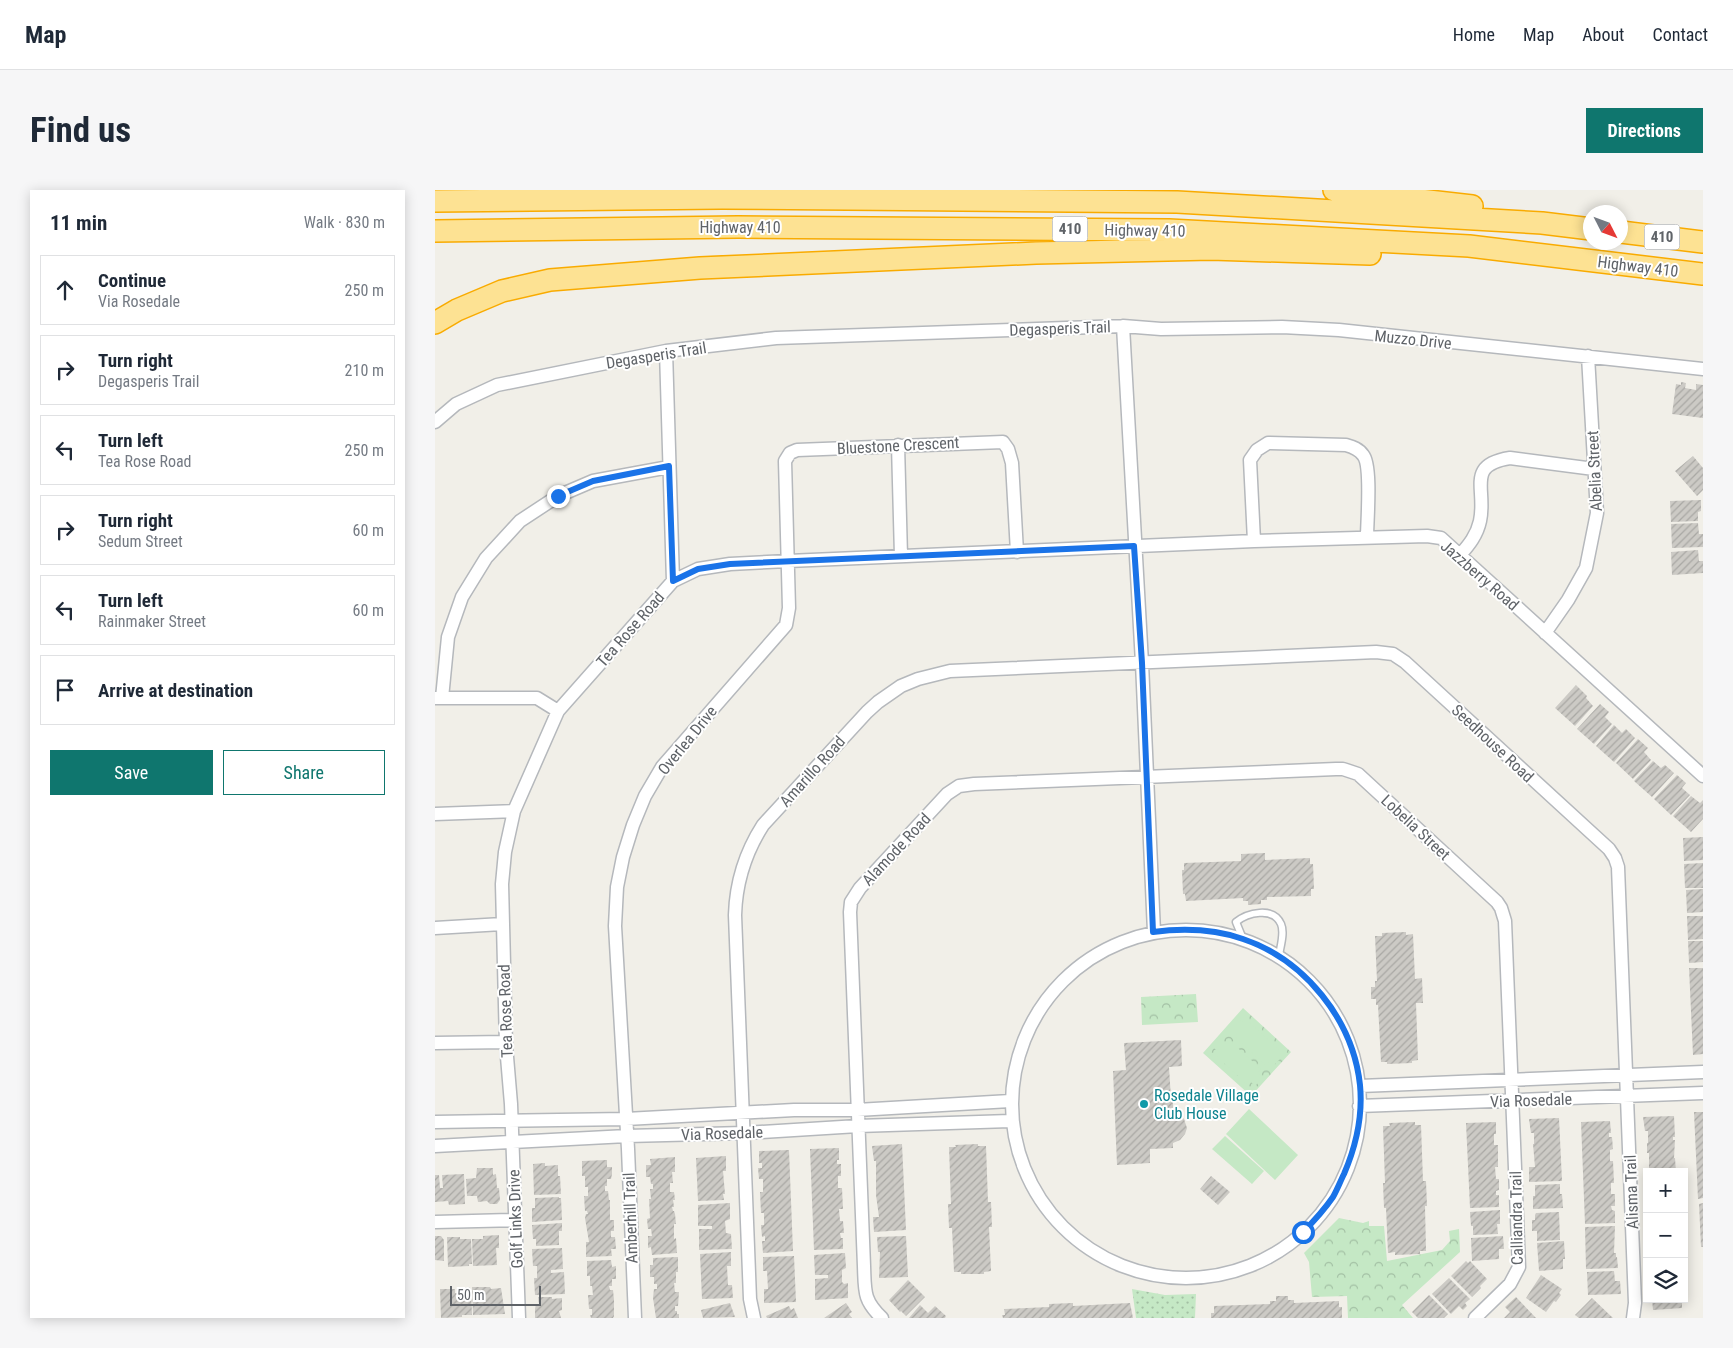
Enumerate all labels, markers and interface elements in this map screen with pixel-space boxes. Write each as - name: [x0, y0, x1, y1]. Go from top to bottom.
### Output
- text: Map: [25, 21, 66, 49]
- text: Home: [1453, 24, 1495, 45]
- text: Map: [1523, 24, 1554, 45]
- text: About: [1582, 24, 1624, 45]
- text: Contact: [1652, 24, 1708, 45]
- button: Directions: [1586, 108, 1703, 153]
- text: Find us: [30, 110, 131, 151]
- north arrow: [1583, 205, 1628, 250]
- text: 11 min: [50, 211, 107, 235]
- text: Walk · 830 m: [304, 213, 385, 232]
- road number: 410: [1053, 216, 1087, 242]
- street label: Highway 410: [699, 218, 781, 237]
- street label: Highway 410: [1104, 220, 1186, 241]
- road number: 410: [1645, 224, 1679, 250]
- street label: Highway 410: [1596, 252, 1679, 281]
- text: Continue: [98, 269, 166, 292]
- icon: ahead: [51, 276, 79, 304]
- text: 250 m: [345, 281, 384, 300]
- text: Via Rosedale: [98, 292, 180, 311]
- street label: Degasperis Trail: [1009, 317, 1111, 340]
- street label: Muzzo Drive: [1373, 326, 1452, 353]
- street label: Degasperis Trail: [605, 338, 708, 373]
- text: Turn right: [98, 349, 173, 372]
- icon: right: [51, 356, 79, 384]
- text: 210 m: [345, 361, 384, 380]
- text: Degasperis Trail: [98, 372, 199, 391]
- text: Turn left: [98, 429, 163, 452]
- street label: Abelia Street: [1583, 430, 1606, 512]
- street label: Bluestone Crescent: [836, 433, 960, 458]
- icon: left: [51, 436, 79, 464]
- text: 250 m: [345, 441, 384, 460]
- text: Tea Rose Road: [98, 452, 192, 471]
- route end: [547, 485, 570, 508]
- text: Turn right: [98, 509, 173, 532]
- icon: right: [51, 516, 79, 544]
- text: 60 m: [352, 521, 384, 540]
- text: Sedum Street: [98, 532, 183, 551]
- street label: Jazzberry Road: [1437, 536, 1523, 614]
- street label: Tea Rose Road: [593, 588, 668, 671]
- text: Turn left: [98, 589, 163, 612]
- icon: left: [51, 596, 79, 624]
- text: 60 m: [352, 601, 384, 620]
- text: Rainmaker Street: [98, 612, 206, 631]
- icon: arrive: [51, 676, 79, 704]
- text: Arrive at destination: [98, 679, 253, 702]
- street label: Seedhouse Road: [1448, 701, 1538, 786]
- street label: Overlea Drive: [654, 702, 721, 779]
- street label: Amarillo Road: [776, 732, 849, 811]
- button: Save: [50, 750, 213, 795]
- button: Share: [223, 750, 385, 795]
- street label: Lobelia Street: [1377, 791, 1454, 864]
- street label: Alamode Road: [858, 809, 935, 889]
- street label: Tea Rose Road: [494, 964, 517, 1058]
- place label: Rosedale Village Club House: [1154, 1086, 1259, 1123]
- street label: Via Rosedale: [1490, 1090, 1572, 1111]
- marker: Rosedale Village Club House: [1138, 1098, 1150, 1110]
- street label: Via Rosedale: [681, 1123, 763, 1144]
- street label: Alisma Trail: [1621, 1155, 1642, 1229]
- map controls: [1643, 1168, 1688, 1303]
- button: +: [1643, 1168, 1688, 1213]
- street label: Golf Links Drive: [504, 1169, 527, 1269]
- street label: Calliandra Trail: [1506, 1171, 1527, 1265]
- street label: Amberhill Trail: [619, 1172, 642, 1264]
- button: −: [1643, 1213, 1688, 1258]
- route start: [1292, 1221, 1315, 1244]
- button: layers: [1643, 1258, 1688, 1303]
- scale bar: [450, 1283, 541, 1306]
- text: 50 m: [457, 1287, 485, 1303]

